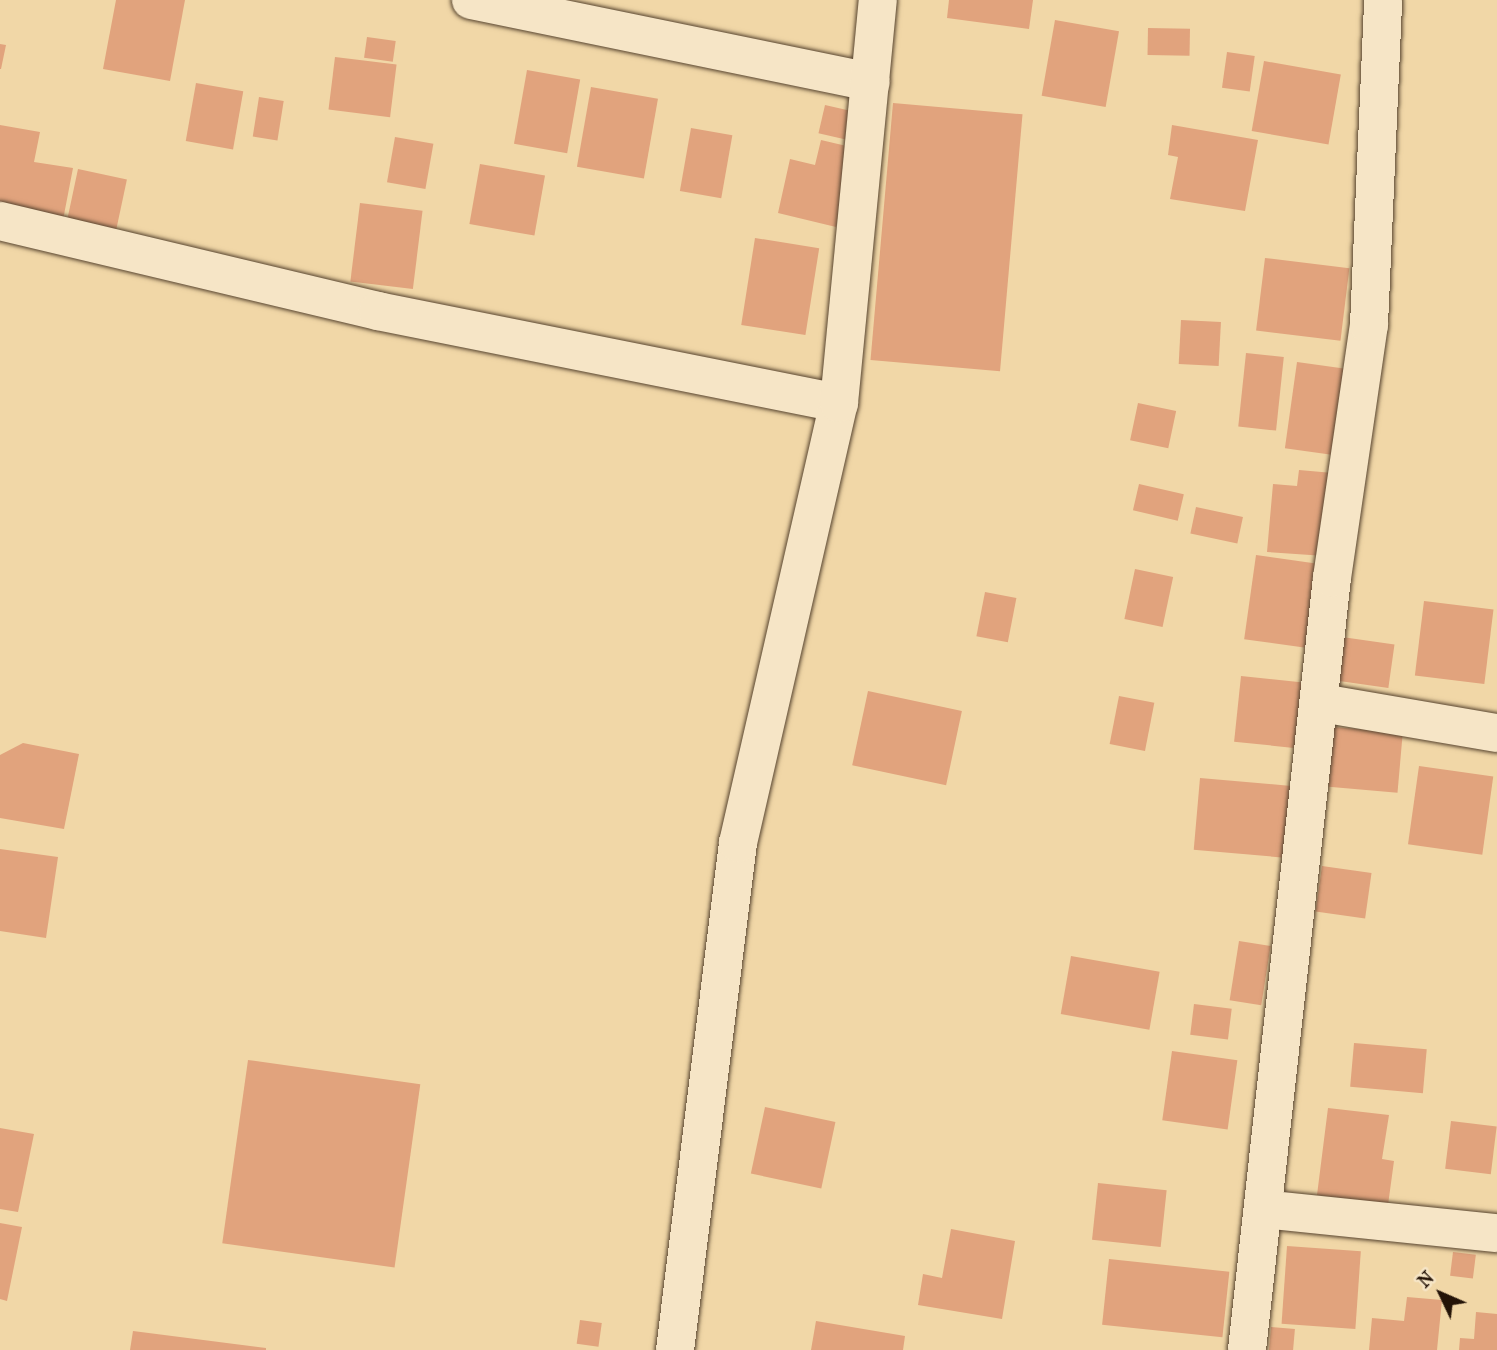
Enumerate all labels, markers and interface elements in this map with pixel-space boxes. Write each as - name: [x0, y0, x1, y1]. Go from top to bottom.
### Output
- north arrow: [1406, 1259, 1476, 1329]
- text: N: [1413, 1267, 1439, 1292]

